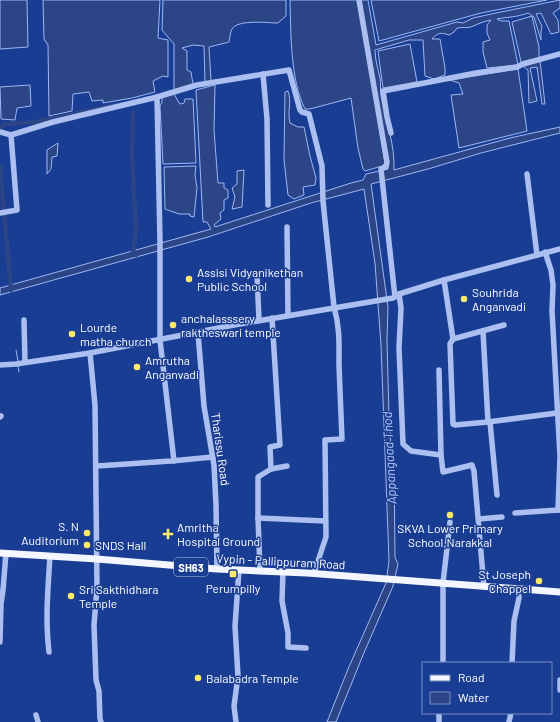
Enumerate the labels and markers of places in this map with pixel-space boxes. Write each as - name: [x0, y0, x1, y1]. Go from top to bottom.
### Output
- place label: Assisi Vidyanikethan Public School: [197, 265, 303, 293]
- marker: Assisi Vidyanikethan Public School: [184, 274, 194, 284]
- place label: Souhrida Anganvadi: [472, 285, 526, 313]
- marker: Souhrida Anganvadi: [459, 294, 469, 304]
- place label: anchalasssery raktheswari temple: [181, 311, 281, 339]
- place label: Lourde matha church: [80, 320, 152, 348]
- marker: anchalasssery raktheswari temple: [168, 320, 178, 330]
- marker: Lourde matha church: [67, 329, 77, 339]
- place label: Amrutha Anganvadi: [145, 353, 199, 381]
- marker: Amrutha Anganvadi: [132, 362, 142, 372]
- marker: SKVA Lower Primary School,Narakkal: [445, 510, 455, 520]
- place label: S. N Auditorium: [21, 519, 79, 547]
- place label: Amritha Hospital Ground: [177, 520, 260, 548]
- place label: SKVA Lower Primary School,Narakkal: [397, 521, 503, 549]
- marker: S. N Auditorium: [82, 528, 92, 538]
- marker: Amritha Hospital Ground: [162, 528, 174, 540]
- place label: SNDS Hall: [95, 538, 146, 552]
- marker: SNDS Hall: [82, 540, 92, 550]
- place label: St Joseph Chappel: [479, 567, 531, 595]
- marker: Perumpilly: [228, 569, 238, 579]
- marker: St Joseph Chappel: [534, 576, 544, 586]
- place label: Perumpilly: [206, 581, 261, 595]
- place label: Sri Sakthidhara Temple: [79, 582, 159, 610]
- marker: Sri Sakthidhara Temple: [66, 591, 76, 601]
- place label: Balabadra Temple: [206, 671, 299, 685]
- marker: Balabadra Temple: [193, 673, 203, 683]

